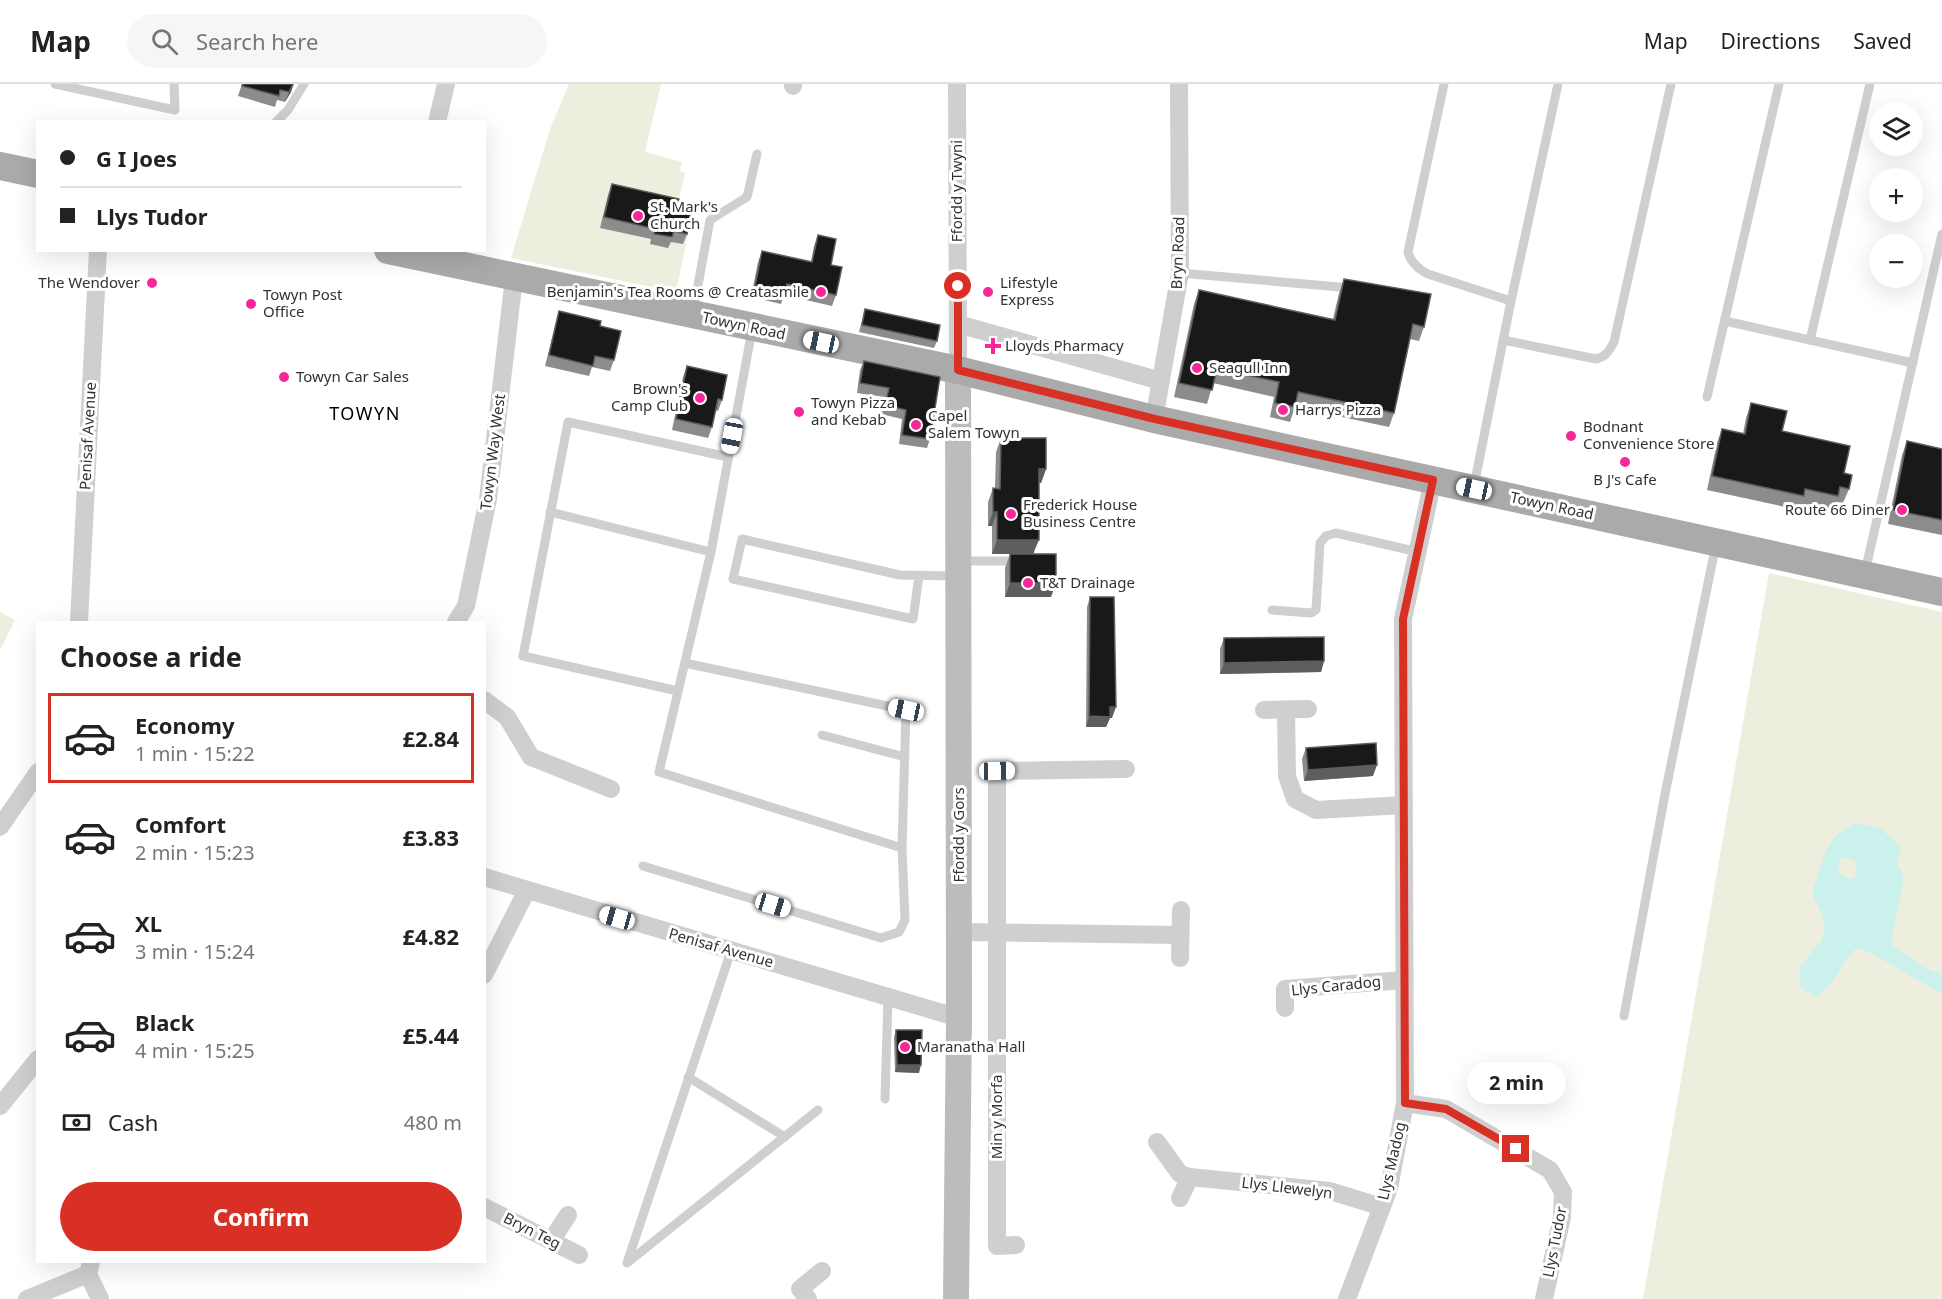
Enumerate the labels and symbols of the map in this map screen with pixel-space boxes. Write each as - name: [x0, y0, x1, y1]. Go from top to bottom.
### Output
- street label: Ffordd y Twyni: [946, 140, 966, 242]
- place label: St. Mark's Church: [650, 196, 718, 233]
- marker: St. Mark's Church: [631, 209, 645, 223]
- street label: Bryn Road: [1166, 216, 1188, 290]
- place label: The Wendover: [38, 272, 140, 292]
- route start: [944, 272, 971, 299]
- place label: Lifestyle Express: [1000, 272, 1058, 309]
- marker: The Wendover: [145, 276, 159, 290]
- place label: Benjamin's Tea Rooms @ Creatasmile: [547, 281, 809, 301]
- place label: Towyn Post Office: [263, 284, 343, 321]
- marker: Benjamin's Tea Rooms @ Creatasmile: [814, 285, 828, 299]
- marker: Lifestyle Express: [981, 285, 995, 299]
- marker: Towyn Post Office: [244, 297, 258, 311]
- street label: Towyn Road: [701, 306, 788, 344]
- car: [802, 329, 840, 355]
- place label: Lloyds Pharmacy: [1005, 335, 1124, 355]
- marker: Lloyds Pharmacy: [986, 339, 1000, 353]
- place label: Seagull Inn: [1209, 357, 1288, 377]
- marker: Seagull Inn: [1190, 361, 1204, 375]
- place label: Towyn Car Sales: [296, 366, 409, 386]
- marker: Towyn Car Sales: [277, 370, 291, 384]
- place label: Brown's Camp Club: [611, 378, 688, 415]
- street label: Penisaf Avenue: [74, 381, 100, 490]
- marker: Brown's Camp Club: [693, 391, 707, 405]
- street label: Towyn Way West: [475, 392, 509, 511]
- place label: Towyn Pizza and Kebab: [811, 392, 895, 429]
- place label: Harrys Pizza: [1295, 399, 1381, 419]
- district label: TOWYN: [329, 401, 401, 425]
- marker: Harrys Pizza: [1276, 403, 1290, 417]
- marker: Towyn Pizza and Kebab: [792, 405, 806, 419]
- place label: Capel Salem Towyn: [928, 405, 1020, 442]
- place label: Bodnant Convenience Store: [1583, 416, 1714, 453]
- car: [720, 417, 744, 455]
- marker: Capel Salem Towyn: [909, 418, 923, 432]
- marker: Bodnant Convenience Store: [1564, 429, 1578, 443]
- marker: B J's Cafe: [1618, 455, 1632, 469]
- place label: B J's Cafe: [1593, 469, 1657, 489]
- car: [1455, 476, 1493, 502]
- street label: Towyn Road: [1509, 486, 1596, 524]
- place label: Frederick House Business Centre: [1023, 494, 1137, 531]
- place label: Route 66 Diner: [1785, 499, 1890, 519]
- marker: Route 66 Diner: [1895, 503, 1909, 517]
- marker: Frederick House Business Centre: [1004, 507, 1018, 521]
- place label: T&T Drainage: [1040, 572, 1135, 592]
- marker: T&T Drainage: [1021, 576, 1035, 590]
- car: [887, 697, 925, 723]
- car: [979, 762, 1015, 780]
- street label: Ffordd y Gors: [948, 787, 968, 883]
- car: [753, 891, 793, 919]
- car: [597, 904, 637, 932]
- street label: Penisaf Avenue: [667, 923, 776, 972]
- street label: Llys Caradog: [1290, 970, 1382, 1000]
- place label: Maranatha Hall: [917, 1036, 1025, 1056]
- marker: Maranatha Hall: [898, 1040, 912, 1054]
- callout: 2 min: [1466, 1062, 1565, 1104]
- street label: Min y Morfa: [986, 1075, 1006, 1159]
- street label: Llys Madog: [1372, 1120, 1410, 1202]
- route end: [1502, 1135, 1529, 1162]
- street label: Llys Llewelyn: [1241, 1172, 1334, 1203]
- street label: Llys Tudor: [1537, 1205, 1571, 1279]
- street label: Bryn Teg: [500, 1207, 565, 1253]

